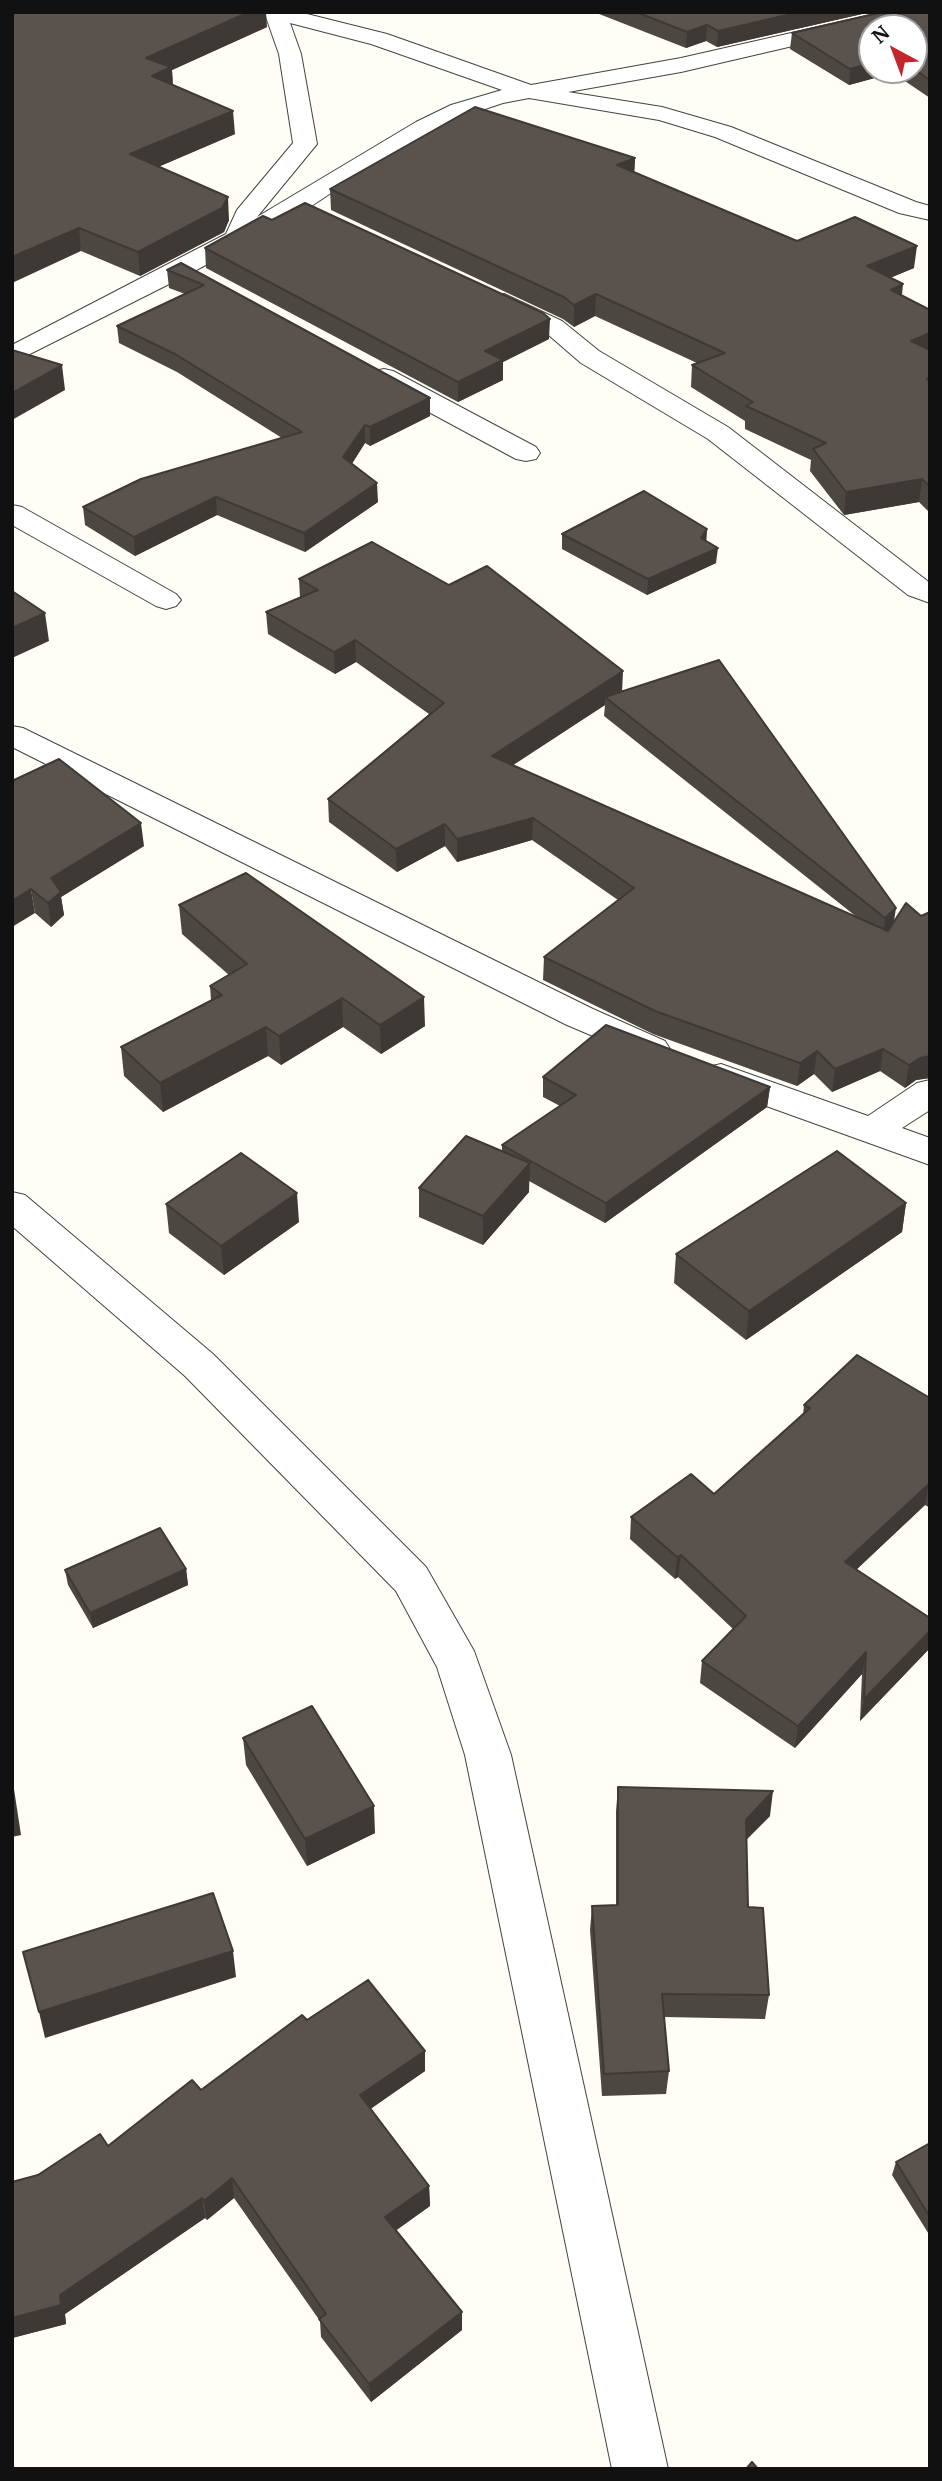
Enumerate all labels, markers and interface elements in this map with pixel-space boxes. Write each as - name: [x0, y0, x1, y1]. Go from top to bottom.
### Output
- north arrow: [858, 14, 928, 84]
- text: N: [867, 21, 894, 49]

